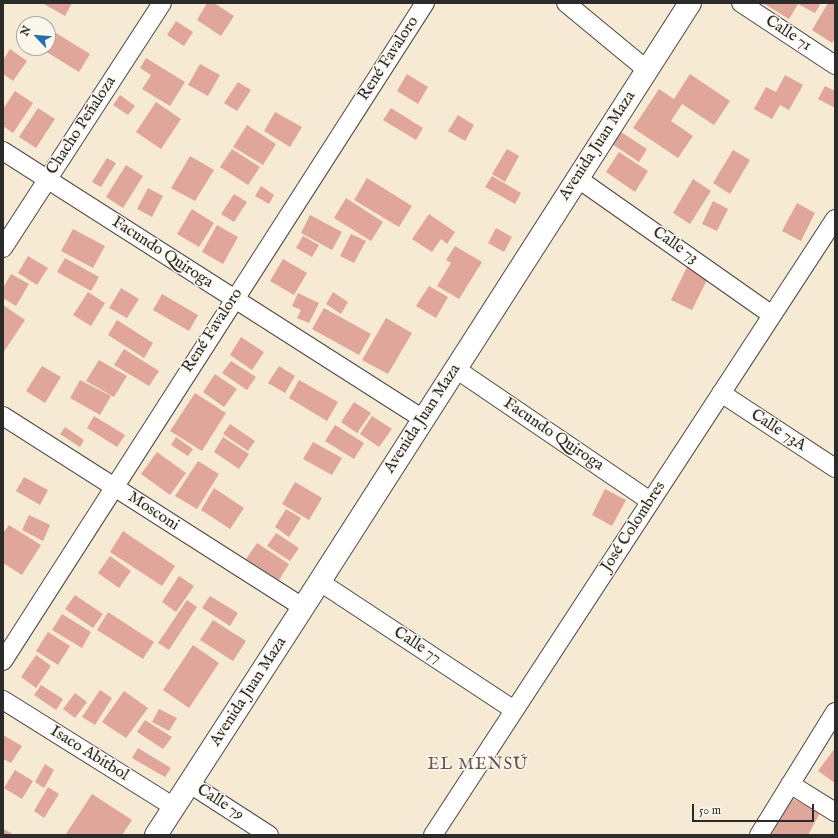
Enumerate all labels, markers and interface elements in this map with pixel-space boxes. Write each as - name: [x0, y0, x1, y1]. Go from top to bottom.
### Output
- street label: Calle 71: [761, 12, 815, 56]
- street label: René Favaloro: [355, 13, 423, 105]
- north arrow: [16, 16, 56, 56]
- text: N: [18, 24, 34, 39]
- street label: Chacho Peñaloza: [43, 73, 121, 179]
- street label: Avenida Juan Maza: [556, 88, 640, 204]
- street label: Facundo Quiroga: [108, 213, 216, 293]
- street label: Calle 73: [648, 223, 702, 269]
- street label: René Favaloro: [179, 285, 247, 377]
- street label: Avenida Juan Maza: [381, 361, 465, 477]
- street label: Facundo Quiroga: [499, 394, 607, 476]
- street label: Calle 73A: [747, 406, 809, 456]
- street label: José Colombres: [598, 478, 670, 576]
- street label: Mosconi: [124, 488, 182, 536]
- street label: Calle 77: [390, 624, 444, 668]
- street label: Avenida Juan Maza: [207, 634, 291, 750]
- street label: Isaco Abitbol: [46, 722, 132, 786]
- district label: EL MENSÚ: [428, 756, 528, 776]
- street label: Calle 79: [193, 781, 247, 825]
- scale bar: [694, 796, 816, 822]
- text: 50 m: [699, 803, 721, 818]

